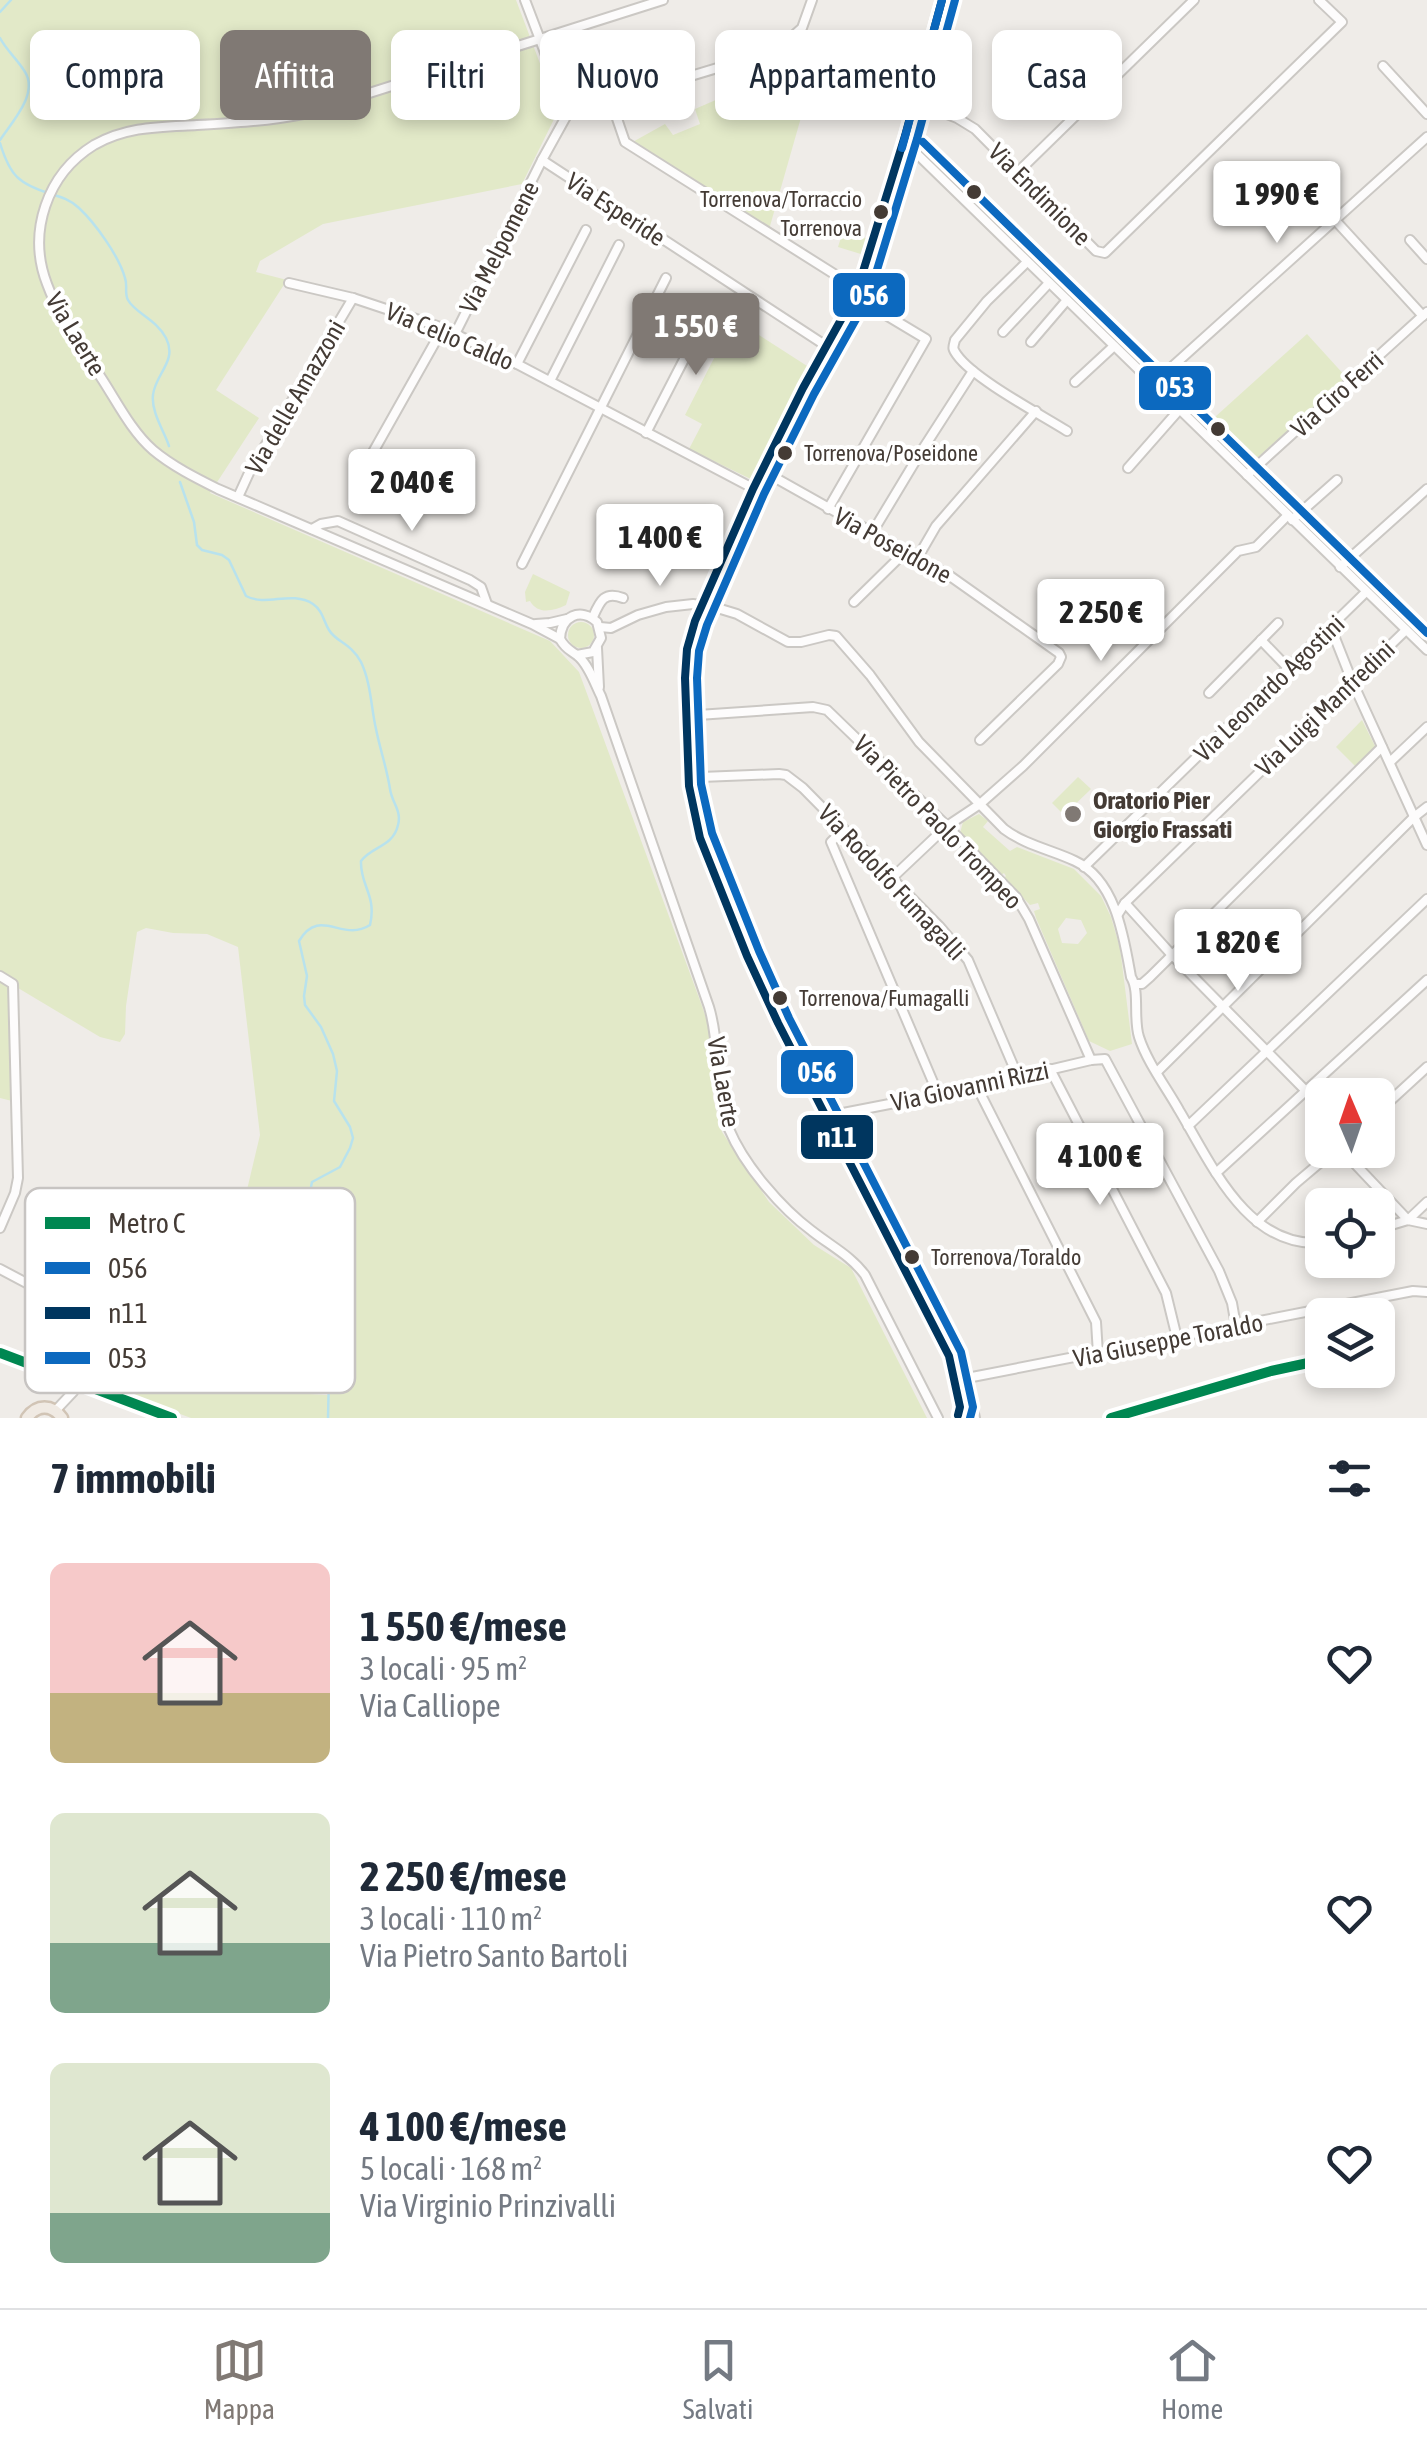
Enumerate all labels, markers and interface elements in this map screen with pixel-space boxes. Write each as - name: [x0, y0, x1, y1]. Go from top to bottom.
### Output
- chip: Compra: [30, 30, 200, 120]
- chip: Affitta: [220, 30, 371, 120]
- chip: Filtri: [391, 30, 520, 120]
- chip: Nuovo: [540, 30, 695, 120]
- chip: Appartamento: [715, 30, 972, 120]
- chip: Casa: [992, 30, 1122, 120]
- street label: Via Endimione: [983, 137, 1097, 251]
- pin: 1 990 €: [1185, 161, 1369, 246]
- street label: Via Esperide: [561, 167, 671, 251]
- text: 1 990 €: [1235, 175, 1319, 212]
- street label: Via Melpomene: [454, 176, 544, 318]
- unlabelled marker: [964, 182, 984, 202]
- place label: Torrenova/Torraccio Torrenova: [700, 186, 862, 241]
- marker: Torrenova/Torraccio Torrenova: [871, 202, 891, 222]
- line badge: 056: [831, 271, 907, 319]
- text: 056: [849, 279, 889, 311]
- street label: Via Laerte: [41, 288, 111, 380]
- pin: 1 550 €: [604, 293, 788, 378]
- street label: Via Celio Caldo: [382, 297, 518, 375]
- text: 1 550 €: [654, 307, 738, 344]
- street label: Via delle Amazzoni: [240, 315, 350, 479]
- street label: Via Ciro Ferri: [1285, 345, 1389, 443]
- line badge: 053: [1137, 364, 1213, 412]
- text: 053: [1155, 371, 1195, 403]
- unlabelled marker: [1208, 419, 1228, 439]
- place label: Torrenova/Poseidone: [804, 440, 978, 466]
- marker: Torrenova/Poseidone: [775, 443, 795, 463]
- pin: 2 040 €: [320, 449, 504, 534]
- text: 2 040 €: [370, 463, 454, 500]
- street label: Via Poseidone: [829, 501, 957, 589]
- pin: 1 400 €: [568, 504, 752, 589]
- text: 1 400 €: [618, 518, 702, 555]
- pin: 2 250 €: [1009, 579, 1193, 664]
- text: 2 250 €: [1059, 593, 1143, 630]
- street label: Via Leonardo Agostini: [1188, 609, 1350, 767]
- street label: Via Luigi Manfredini: [1250, 635, 1400, 781]
- street label: Via Pietro Paolo Trompeo: [848, 730, 1028, 914]
- place label: Oratorio Pier Giorgio Frassati: [1093, 786, 1232, 843]
- street label: Via Rodolfo Fumagalli: [813, 799, 971, 965]
- marker: Oratorio Pier Giorgio Frassati: [1062, 803, 1084, 825]
- pin: 1 820 €: [1146, 909, 1330, 994]
- text: 1 820 €: [1196, 923, 1280, 960]
- place label: Torrenova/Fumagalli: [799, 985, 969, 1011]
- marker: Torrenova/Fumagalli: [770, 988, 790, 1008]
- street label: Via Laerte: [702, 1035, 746, 1129]
- line badge: 056: [779, 1048, 855, 1096]
- text: 056: [797, 1056, 837, 1088]
- street label: Via Giovanni Rizzi: [889, 1056, 1051, 1116]
- north arrow: [1305, 1078, 1395, 1168]
- map controls: [1305, 1078, 1395, 1388]
- line badge: n11: [799, 1113, 875, 1161]
- text: n11: [817, 1121, 857, 1153]
- pin: 4 100 €: [1008, 1123, 1192, 1208]
- text: 4 100 €: [1058, 1137, 1142, 1174]
- legend: [25, 1188, 355, 1393]
- button: locate: [1305, 1188, 1395, 1278]
- text: Metro C: [108, 1207, 186, 1239]
- place label: Torrenova/Toraldo: [931, 1244, 1081, 1270]
- marker: Torrenova/Toraldo: [902, 1247, 922, 1267]
- text: 056: [108, 1252, 147, 1284]
- text: n11: [108, 1297, 148, 1329]
- button: layers: [1305, 1298, 1395, 1388]
- street label: Via Giuseppe Toraldo: [1071, 1308, 1265, 1372]
- text: 053: [108, 1342, 147, 1374]
- icon: filters: [1322, 1451, 1377, 1506]
- text: 7 immobili: [50, 1454, 216, 1502]
- text: 1 550 €/mese: [360, 1602, 567, 1650]
- icon: home: [130, 1603, 250, 1723]
- icon: heart: [1322, 1636, 1377, 1691]
- text: 3 locali · 95 m²: [360, 1650, 527, 1687]
- text: Via Calliope: [360, 1687, 501, 1724]
- text: 2 250 €/mese: [360, 1852, 567, 1900]
- icon: home: [130, 1853, 250, 1973]
- icon: heart: [1322, 1886, 1377, 1941]
- text: 3 locali · 110 m²: [360, 1900, 542, 1937]
- text: Via Pietro Santo Bartoli: [360, 1937, 628, 1974]
- text: 4 100 €/mese: [360, 2102, 567, 2150]
- icon: home: [130, 2103, 250, 2223]
- icon: heart: [1322, 2136, 1377, 2191]
- text: 5 locali · 168 m²: [360, 2150, 542, 2187]
- text: Via Virginio Prinzivalli: [360, 2187, 616, 2224]
- tab: Mappa: [204, 2333, 275, 2425]
- tab: Salvati: [683, 2333, 753, 2425]
- tab: Home: [1161, 2333, 1223, 2425]

